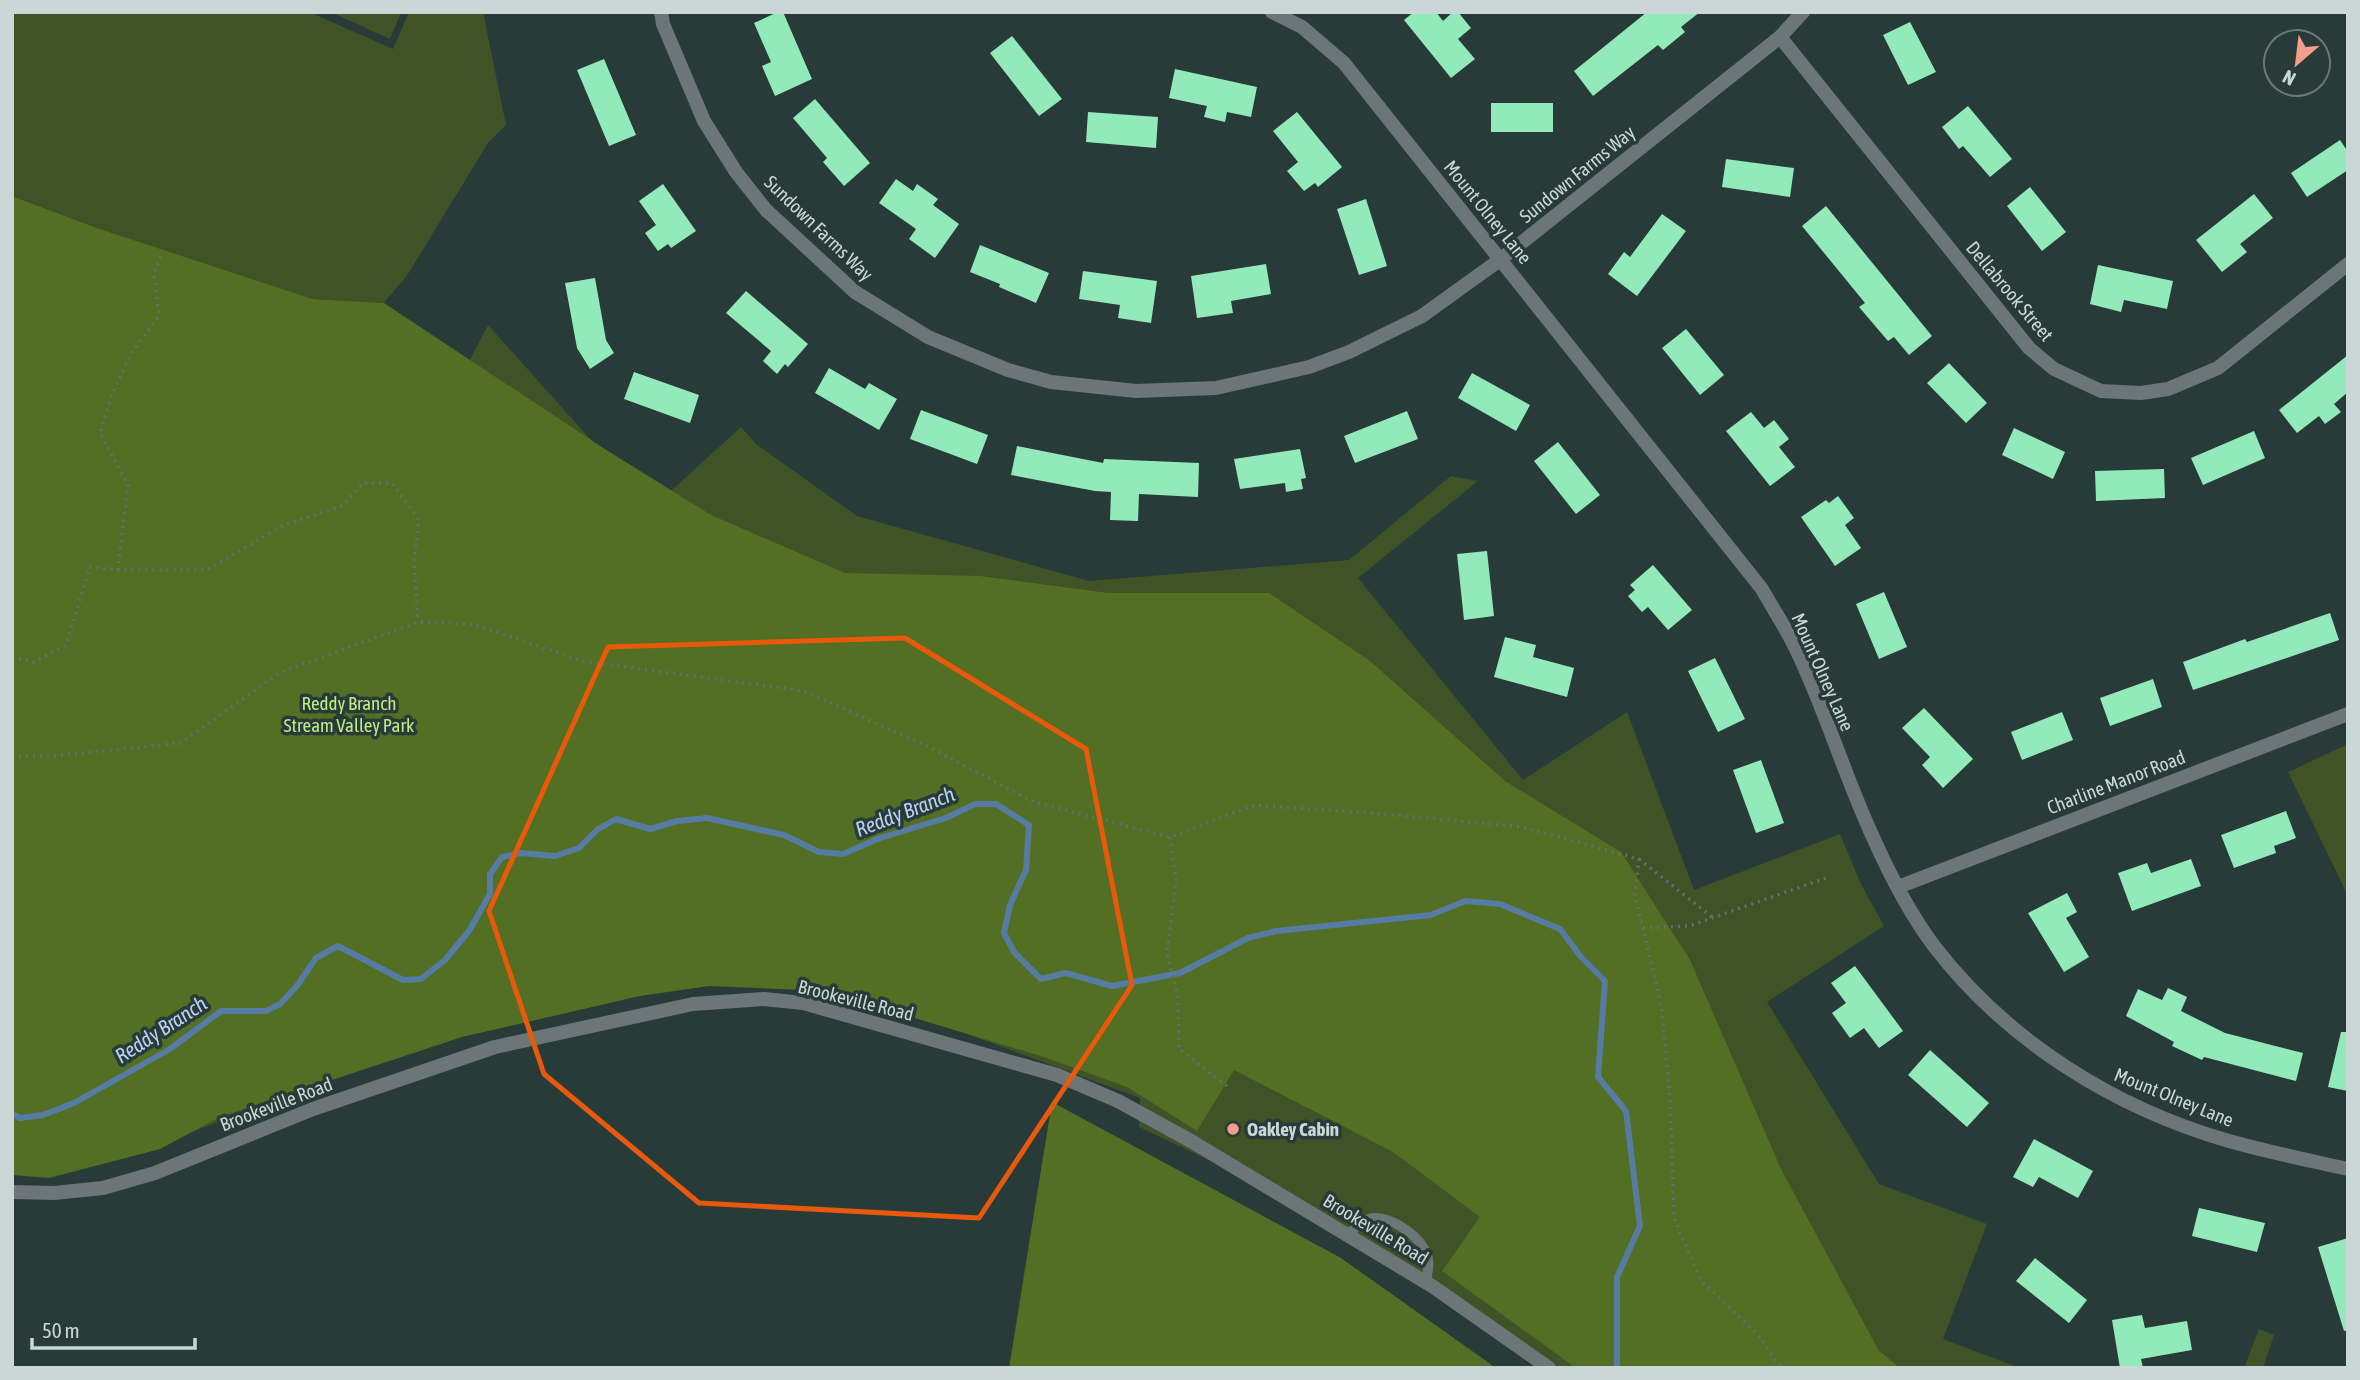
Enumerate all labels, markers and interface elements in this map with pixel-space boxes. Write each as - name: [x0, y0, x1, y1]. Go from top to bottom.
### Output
- north arrow: [2262, 28, 2332, 98]
- text: N: [2279, 66, 2299, 90]
- street label: Sundown Farms Way: [1515, 121, 1639, 227]
- street label: Mount Olney Lane: [1440, 156, 1536, 268]
- street label: Sundown Farms Way: [760, 171, 878, 285]
- street label: Dellabrook Street: [1962, 237, 2058, 345]
- street label: Mount Olney Lane: [1787, 610, 1859, 734]
- park label: Reddy Branch Stream Valley Park: [284, 692, 415, 736]
- street label: Charline Manor Road: [2044, 746, 2188, 818]
- water label: Reddy Branch: [852, 781, 958, 841]
- street label: Brookeville Road: [796, 975, 916, 1025]
- water label: Reddy Branch: [110, 991, 211, 1068]
- street label: Mount Olney Lane: [2111, 1063, 2237, 1131]
- street label: Brookeville Road: [217, 1073, 335, 1135]
- place label: Oakley Cabin: [1247, 1118, 1339, 1140]
- marker: Oakley Cabin: [1225, 1121, 1241, 1137]
- street label: Brookeville Road: [1320, 1189, 1432, 1269]
- scale bar: [32, 1306, 194, 1350]
- text: 50 m: [42, 1318, 80, 1342]

